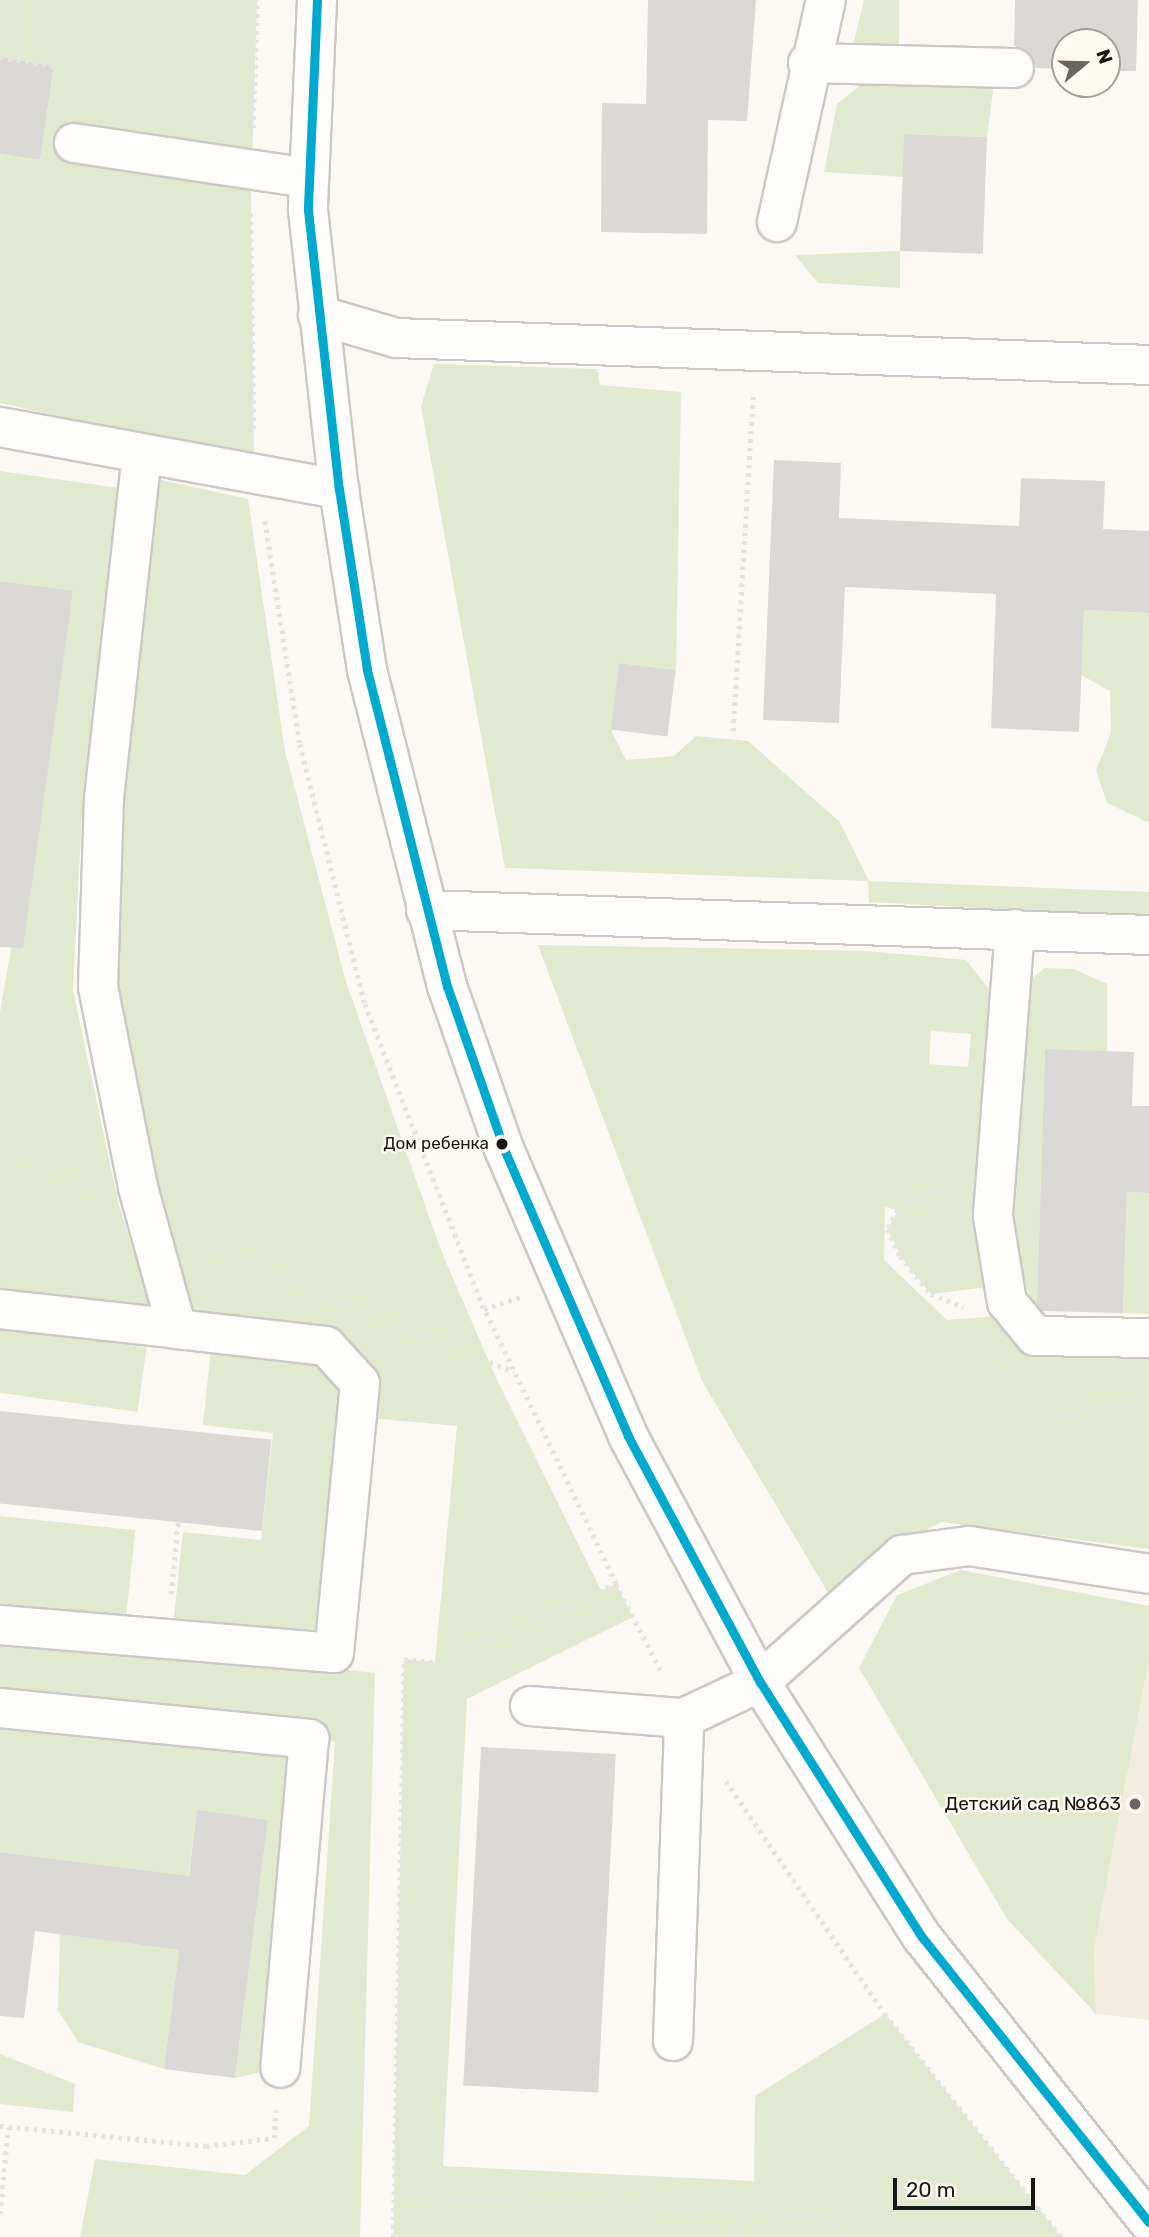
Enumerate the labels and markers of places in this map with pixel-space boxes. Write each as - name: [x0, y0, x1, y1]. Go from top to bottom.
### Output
- place label: Дом ребенка: [384, 1134, 489, 1154]
- marker: Дом ребенка: [495, 1137, 509, 1151]
- place label: Детский сад №863: [945, 1793, 1121, 1815]
- marker: Детский сад №863: [1127, 1796, 1143, 1812]

